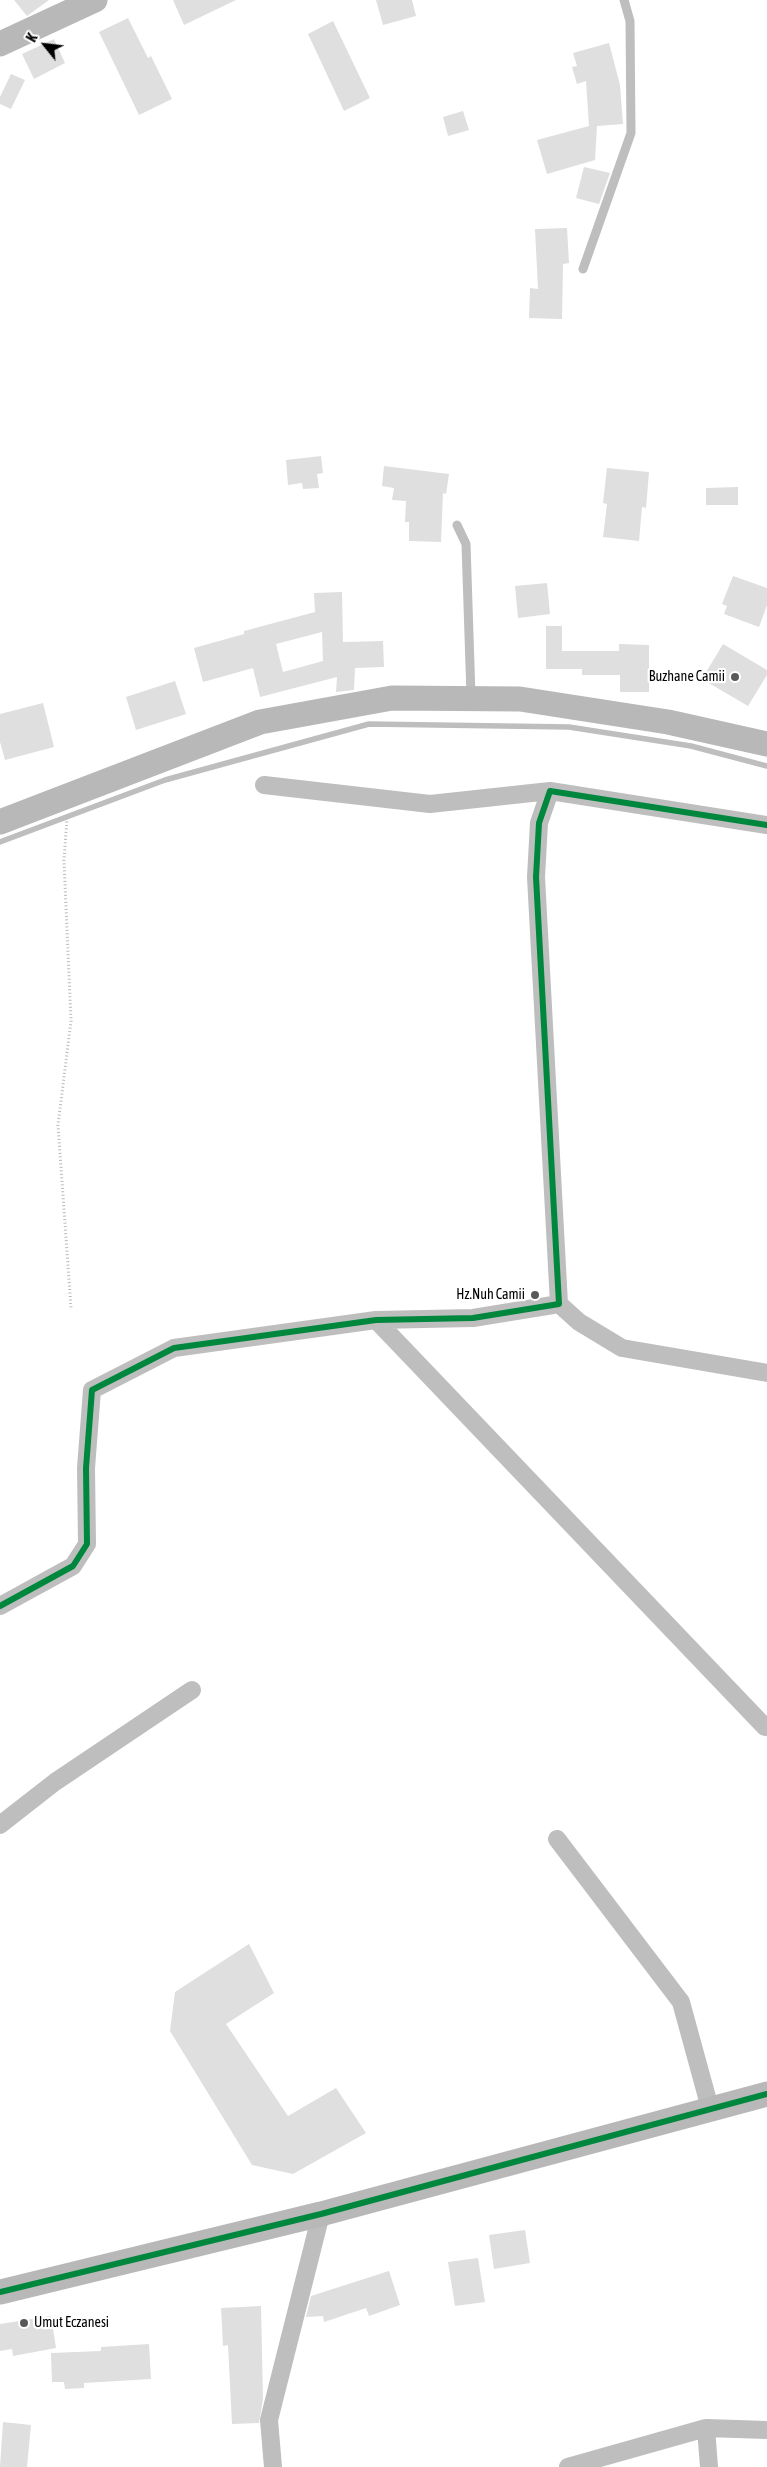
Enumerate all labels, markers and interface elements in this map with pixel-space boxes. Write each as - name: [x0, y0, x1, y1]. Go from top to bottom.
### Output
- north arrow: [20, 20, 70, 70]
- text: K: [23, 31, 41, 45]
- place label: Buzhane Camii: [649, 669, 725, 685]
- marker: Buzhane Camii: [729, 671, 741, 683]
- place label: Hz.Nuh Camii: [456, 1287, 525, 1303]
- marker: Hz.Nuh Camii: [529, 1289, 541, 1301]
- place label: Umut Eczanesi: [34, 2315, 109, 2331]
- marker: Umut Eczanesi: [18, 2317, 30, 2329]

